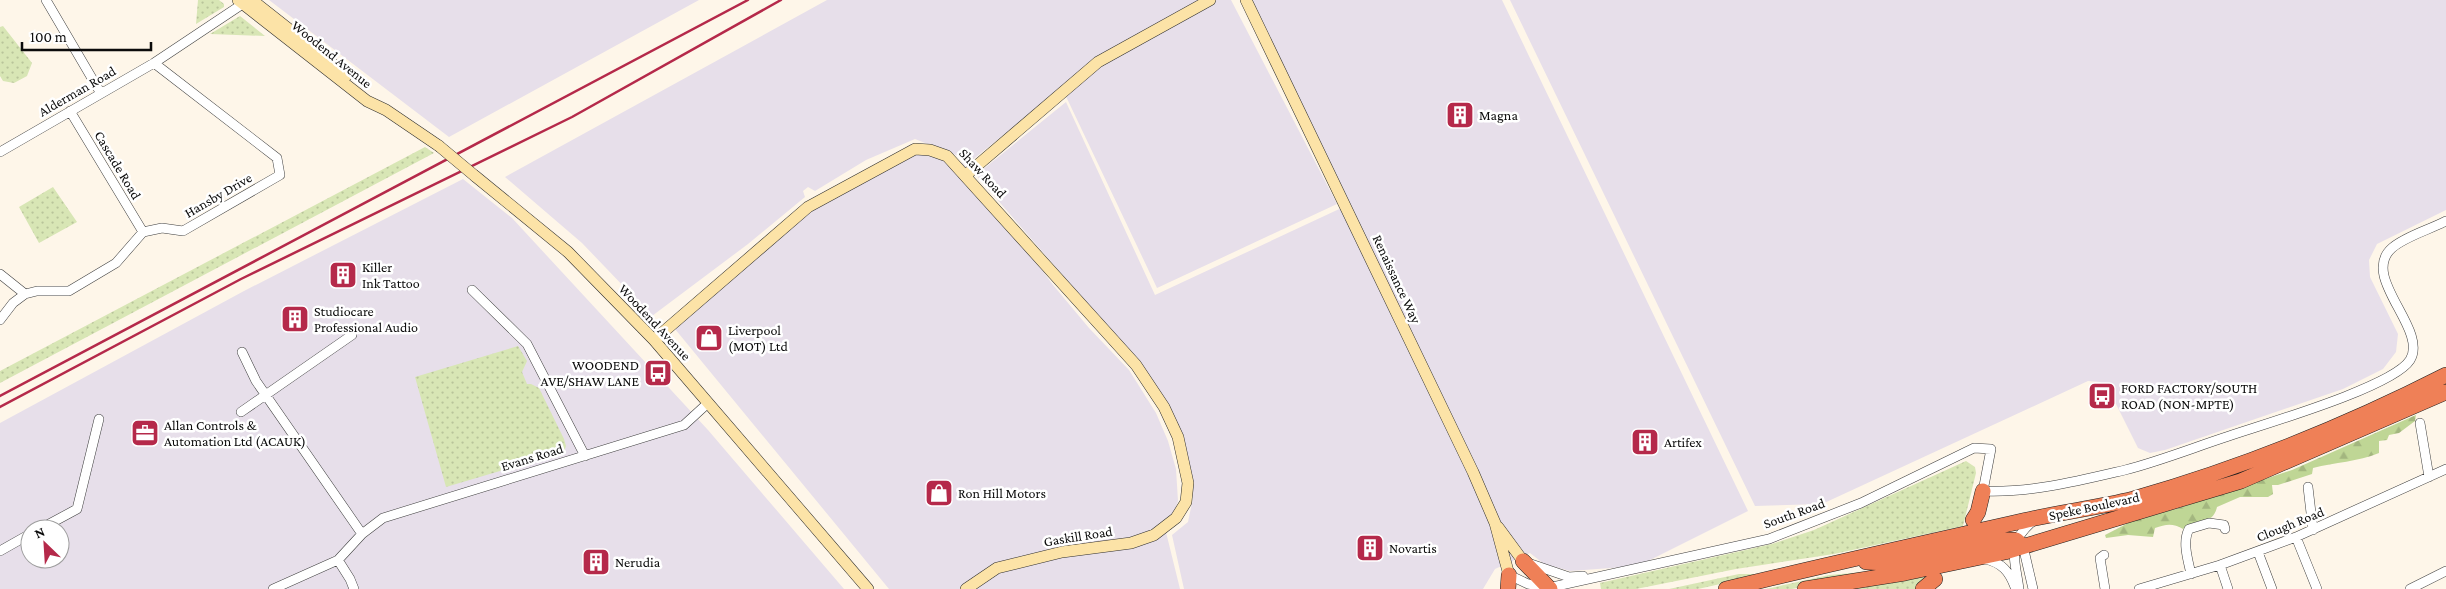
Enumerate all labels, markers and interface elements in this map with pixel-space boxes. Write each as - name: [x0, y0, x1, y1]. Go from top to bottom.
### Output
- street label: Woodend Avenue: [289, 17, 375, 91]
- scale bar: [22, 20, 151, 52]
- text: 100 m: [30, 29, 67, 45]
- street label: Alderman Road: [36, 62, 119, 120]
- building icon: Magna: [1445, 100, 1475, 130]
- place label: Magna: [1479, 107, 1518, 123]
- street label: Cascade Road: [91, 128, 145, 203]
- street label: Shaw Road: [956, 145, 1010, 202]
- street label: Hansby Drive: [181, 169, 255, 221]
- street label: Renaissance Way: [1369, 232, 1425, 326]
- place label: Killer Ink Tattoo: [362, 259, 420, 291]
- building icon: Killer Ink Tattoo: [328, 260, 358, 290]
- street label: Woodend Avenue: [616, 281, 694, 363]
- place label: Studiocare Professional Audio: [314, 303, 418, 335]
- building icon: Studiocare Professional Audio: [280, 304, 310, 334]
- place label: Liverpool (MOT) Ltd: [728, 322, 788, 355]
- shop icon: Liverpool (MOT) Ltd: [694, 323, 724, 353]
- place label: WOODEND AVE/SHAW LANE: [540, 357, 639, 389]
- bus stop icon: WOODEND AVE/SHAW LANE: [643, 358, 673, 388]
- place label: FORD FACTORY/SOUTH ROAD (NON-MPTE): [2121, 380, 2257, 413]
- bus stop icon: FORD FACTORY/SOUTH ROAD (NON-MPTE): [2087, 381, 2117, 411]
- place label: Allan Controls & Automation Ltd (ACAUK): [164, 417, 306, 450]
- office icon: Allan Controls & Automation Ltd (ACAUK): [130, 418, 160, 448]
- building icon: Artifex: [1630, 427, 1660, 457]
- place label: Artifex: [1664, 434, 1702, 450]
- street label: Evans Road: [499, 440, 566, 474]
- shop icon: Ron Hill Motors: [924, 478, 954, 508]
- place label: Ron Hill Motors: [958, 485, 1046, 501]
- street label: Speke Boulevard: [2047, 488, 2141, 523]
- street label: South Road: [1761, 494, 1827, 531]
- street label: Clough Road: [2254, 503, 2327, 545]
- north arrow: [20, 519, 70, 569]
- text: N: [32, 523, 48, 541]
- street label: Gaskill Road: [1042, 523, 1114, 549]
- building icon: Novartis: [1355, 533, 1385, 563]
- place label: Novartis: [1389, 540, 1437, 556]
- building icon: Nerudia: [581, 547, 611, 577]
- place label: Nerudia: [615, 554, 661, 570]

